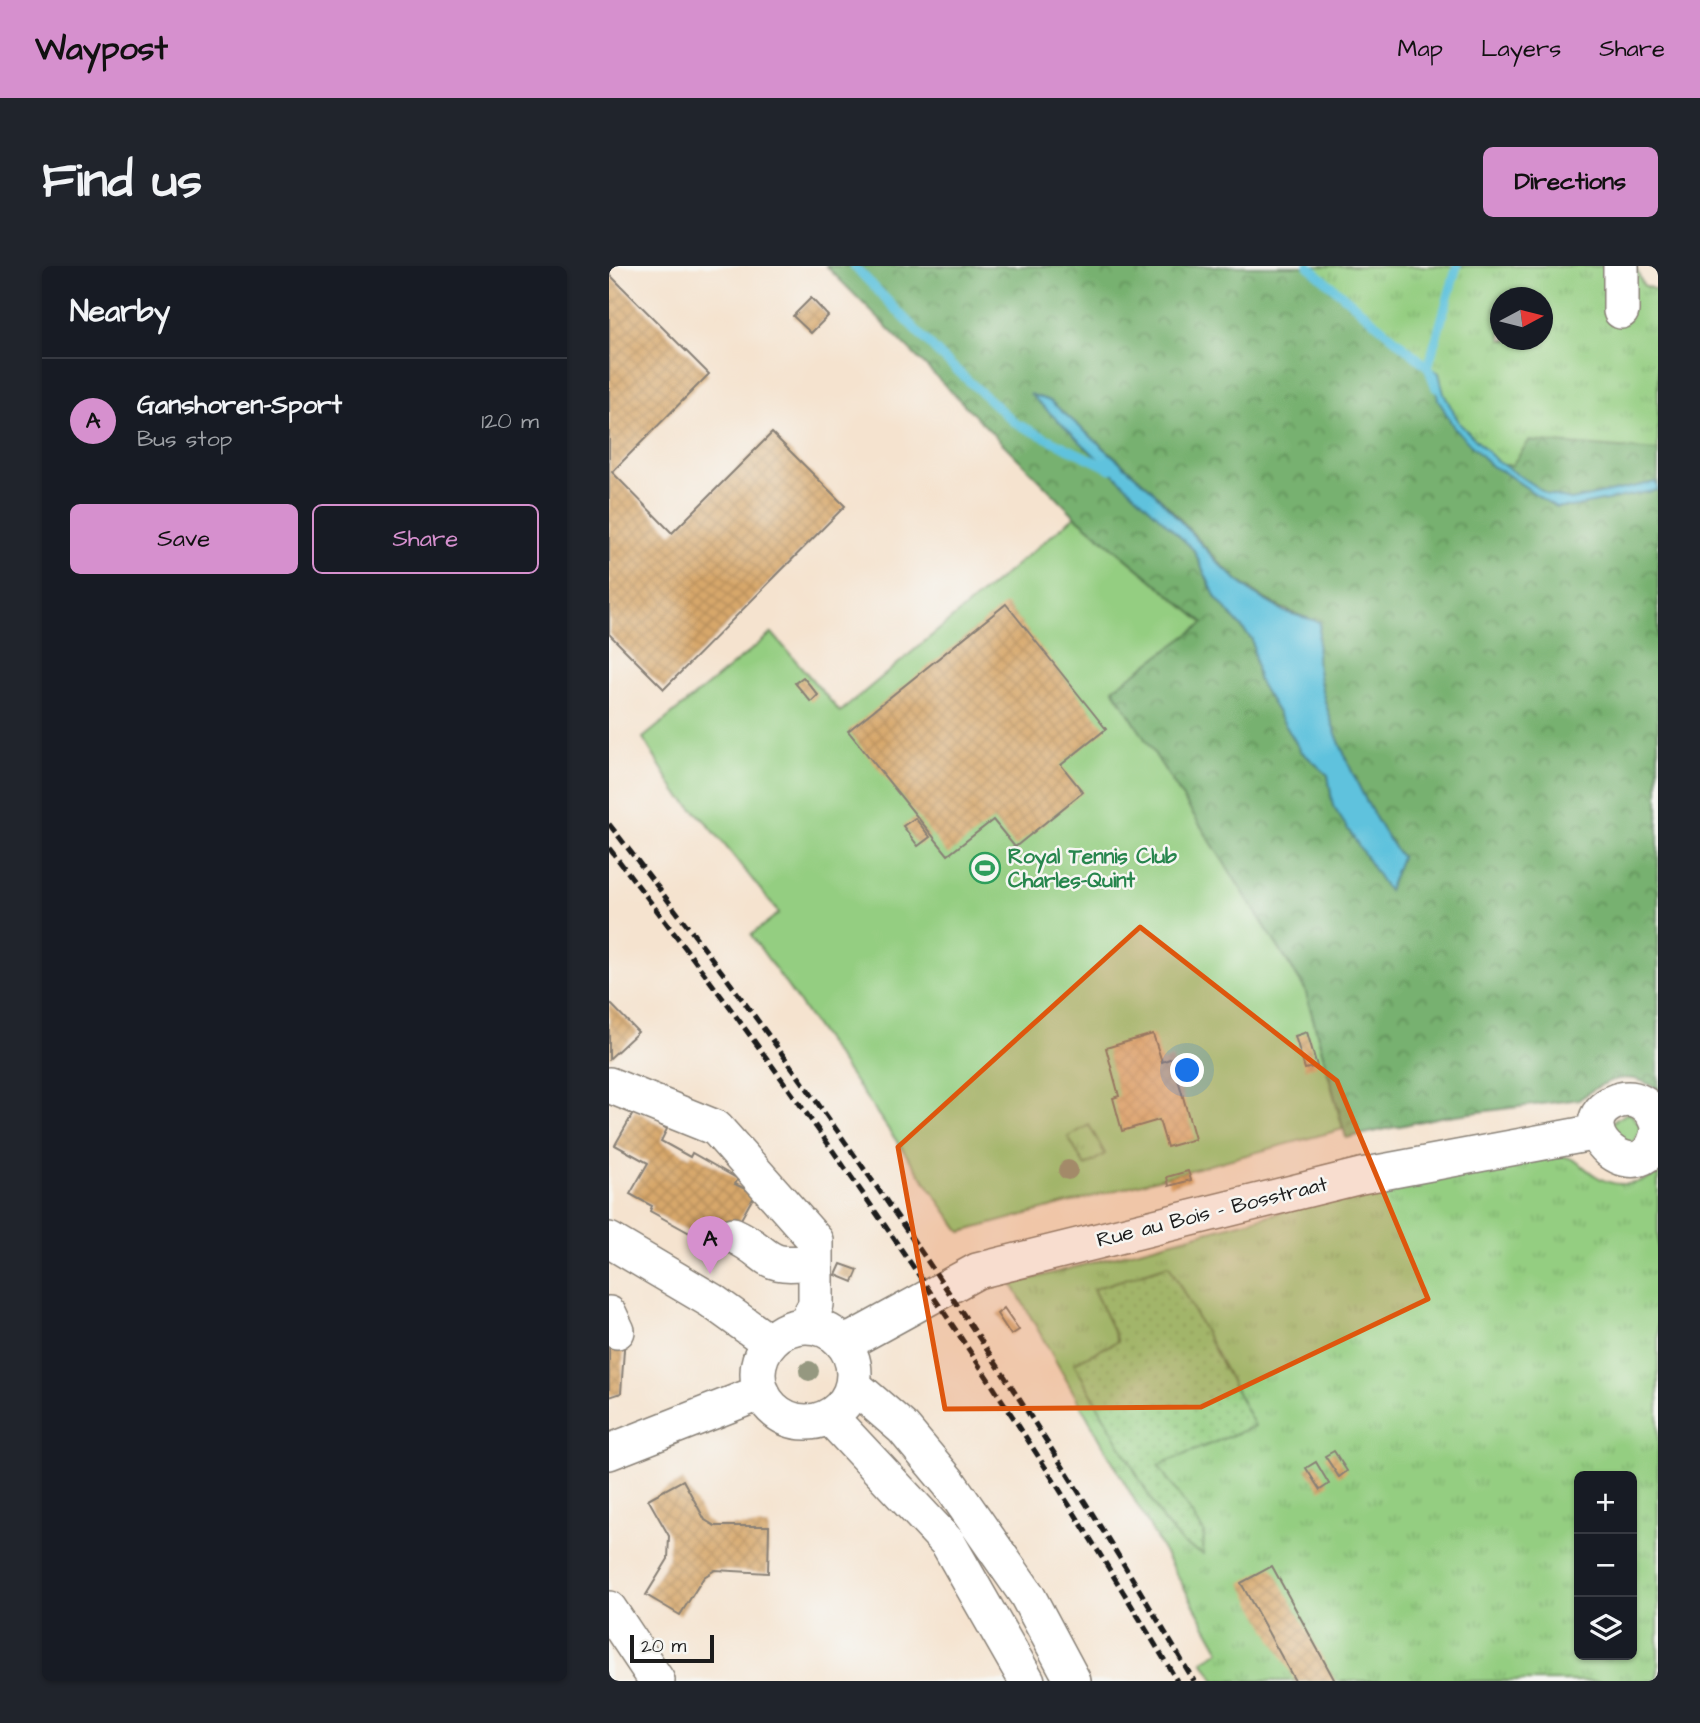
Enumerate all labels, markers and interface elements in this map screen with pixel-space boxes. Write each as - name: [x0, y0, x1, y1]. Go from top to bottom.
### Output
- text: Waypost: [35, 26, 168, 72]
- text: Map: [1398, 32, 1443, 66]
- text: Layers: [1481, 32, 1561, 66]
- text: Share: [1599, 32, 1665, 66]
- button: Directions: [1483, 147, 1658, 217]
- text: Find us: [42, 148, 202, 216]
- north arrow: [1490, 287, 1553, 350]
- text: Nearby: [70, 291, 170, 333]
- text: Ganshoren-Sport: [137, 387, 342, 423]
- text: A: [86, 405, 100, 437]
- text: 120 m: [481, 405, 539, 437]
- text: Bus stop: [137, 423, 232, 455]
- button: Save: [70, 504, 298, 574]
- button: Share: [312, 504, 539, 574]
- place label: Royal Tennis Club Charles-Quint: [1008, 842, 1177, 895]
- sports icon: Royal Tennis Club Charles-Quint: [968, 851, 1002, 885]
- your location: [1170, 1053, 1204, 1087]
- street label: Rue au Bois - Bosstraat: [1094, 1169, 1331, 1255]
- pin: A: [687, 1216, 733, 1274]
- map controls: [1574, 1471, 1637, 1660]
- button: +: [1574, 1471, 1637, 1534]
- button: −: [1574, 1534, 1637, 1597]
- button: layers: [1574, 1597, 1637, 1660]
- scale bar: [630, 1632, 714, 1664]
- text: 20 m: [641, 1633, 686, 1660]

